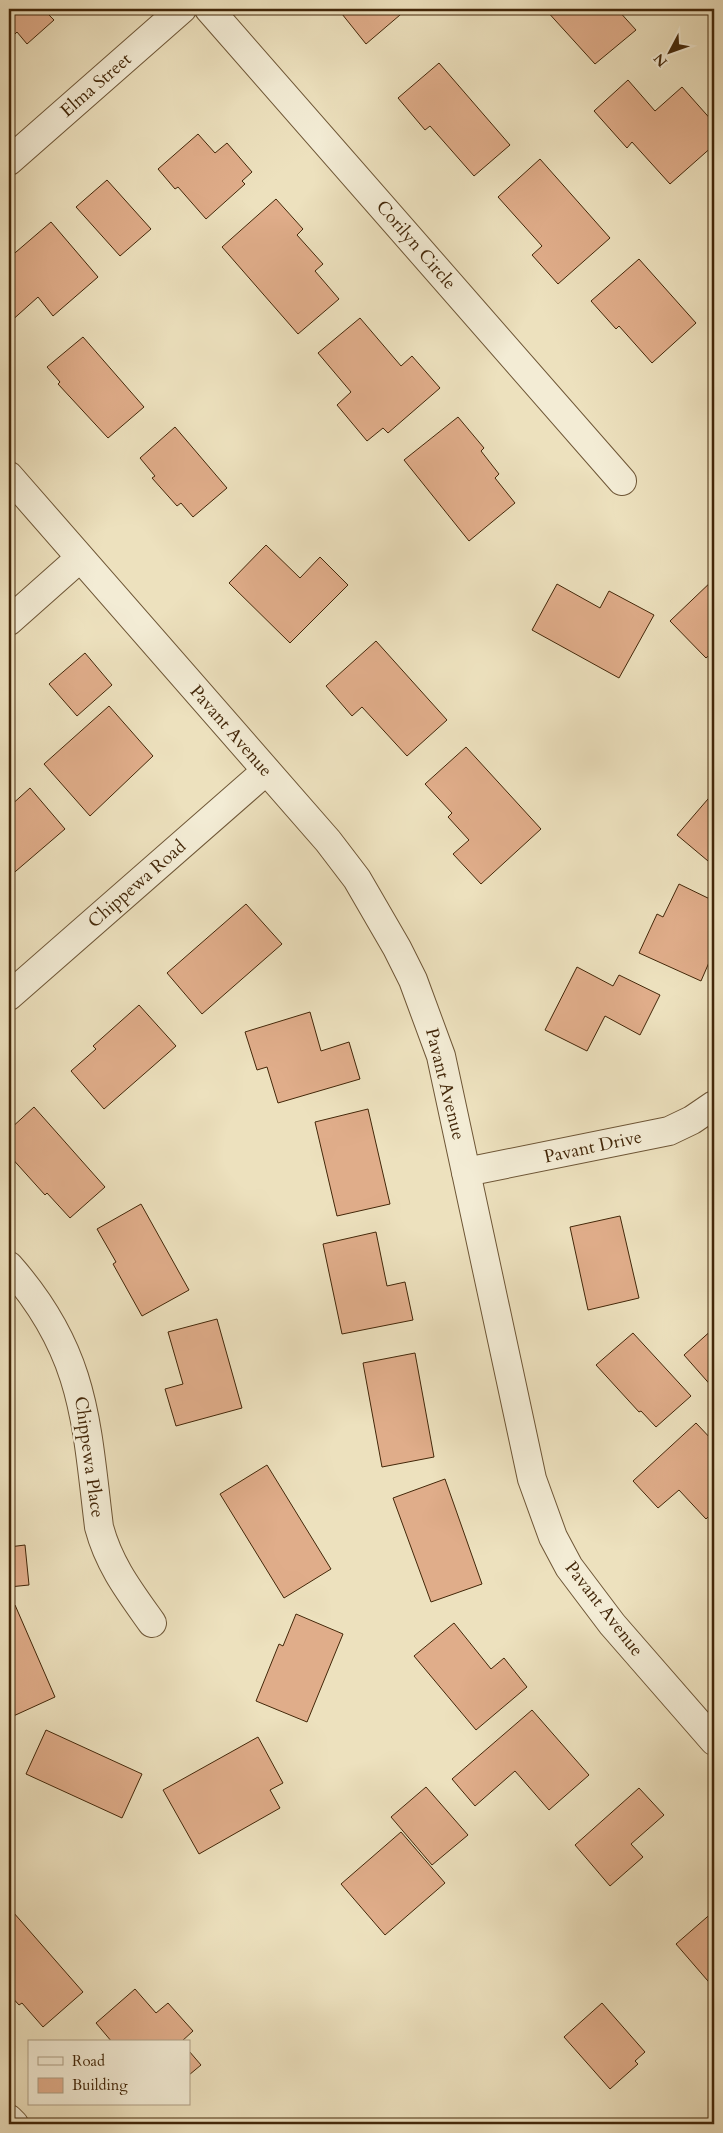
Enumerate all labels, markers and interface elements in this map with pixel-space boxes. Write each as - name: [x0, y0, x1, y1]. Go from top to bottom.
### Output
- north arrow: [646, 28, 696, 78]
- street label: Elma Street: [55, 47, 137, 123]
- text: N: [649, 49, 672, 71]
- street label: Corilyn Circle: [370, 195, 462, 295]
- street label: Pavant Avenue: [184, 680, 278, 782]
- street label: Chippewa Road: [83, 834, 192, 934]
- street label: Pavant Avenue: [419, 1025, 471, 1143]
- street label: Pavant Drive: [542, 1124, 644, 1170]
- street label: Chippewa Place: [68, 1395, 110, 1519]
- street label: Pavant Avenue: [559, 1556, 649, 1662]
- legend: [28, 2040, 190, 2106]
- text: Road: [72, 2051, 105, 2071]
- text: Building: [72, 2075, 128, 2095]

